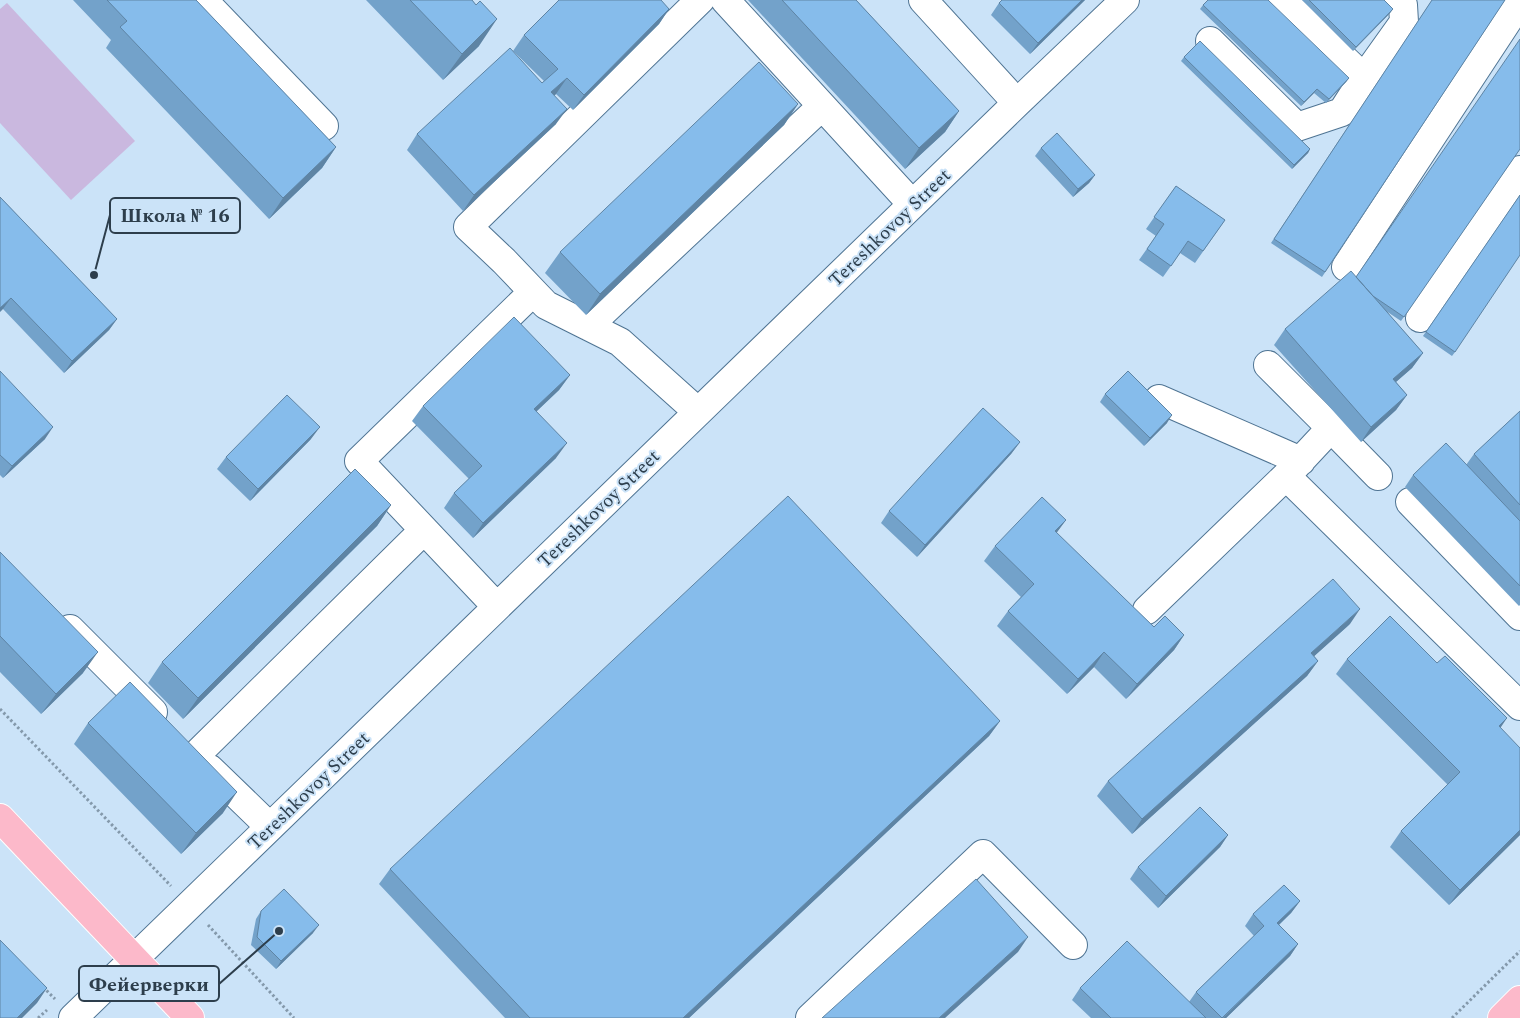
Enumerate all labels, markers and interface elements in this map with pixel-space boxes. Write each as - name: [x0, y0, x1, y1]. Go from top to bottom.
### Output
- street label: Tereshkovoy Street: [822, 162, 958, 294]
- callout: Школа № 16: [110, 198, 240, 233]
- text: Школа № 16: [120, 201, 230, 231]
- street label: Tereshkovoy Street: [531, 443, 667, 575]
- street label: Tereshkovoy Street: [241, 725, 377, 857]
- callout: Фейерверки: [79, 966, 219, 1001]
- text: Фейерверки: [89, 970, 209, 1000]

